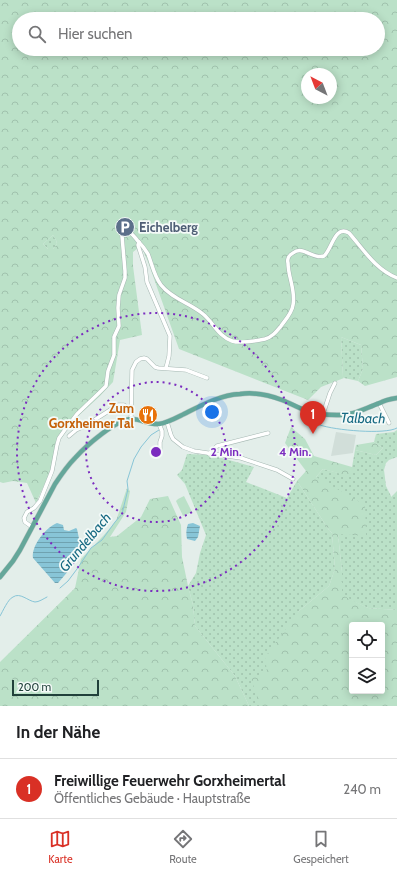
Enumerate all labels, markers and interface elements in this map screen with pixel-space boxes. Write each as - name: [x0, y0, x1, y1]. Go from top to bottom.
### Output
- search box: [12, 12, 385, 56]
- icon: search: [26, 23, 48, 45]
- text: Hier suchen: [58, 25, 133, 43]
- north arrow: [301, 68, 337, 104]
- parking icon: Eichelberg: [114, 216, 136, 238]
- place label: Eichelberg: [139, 219, 198, 235]
- place label: Zum Gorxheimer Tal: [49, 400, 135, 431]
- pin: 1: [300, 401, 326, 434]
- your location: [202, 402, 222, 422]
- restaurant icon: Zum Gorxheimer Tal: [137, 404, 159, 426]
- water label: Talbach: [340, 409, 386, 427]
- text: 2 Min.: [210, 444, 242, 459]
- text: 4 Min.: [279, 444, 311, 459]
- centre of rings: [149, 445, 163, 459]
- water label: Grundelbach: [55, 509, 115, 575]
- map controls: [349, 622, 385, 694]
- button: locate: [349, 622, 385, 658]
- button: layers: [349, 658, 385, 694]
- scale bar: [12, 678, 99, 697]
- text: 200 m: [18, 680, 51, 694]
- text: In der Nähe: [16, 722, 100, 742]
- text: Freiwillige Feuerwehr Gorxheimertal: [54, 772, 286, 790]
- text: 1: [27, 781, 31, 797]
- text: 240 m: [343, 781, 381, 797]
- text: Öffentliches Gebäude · Hauptstraße: [54, 790, 251, 806]
- tab: Karte: [48, 828, 73, 866]
- tab: Route: [169, 828, 197, 866]
- tab: Gespeichert: [293, 828, 349, 866]

